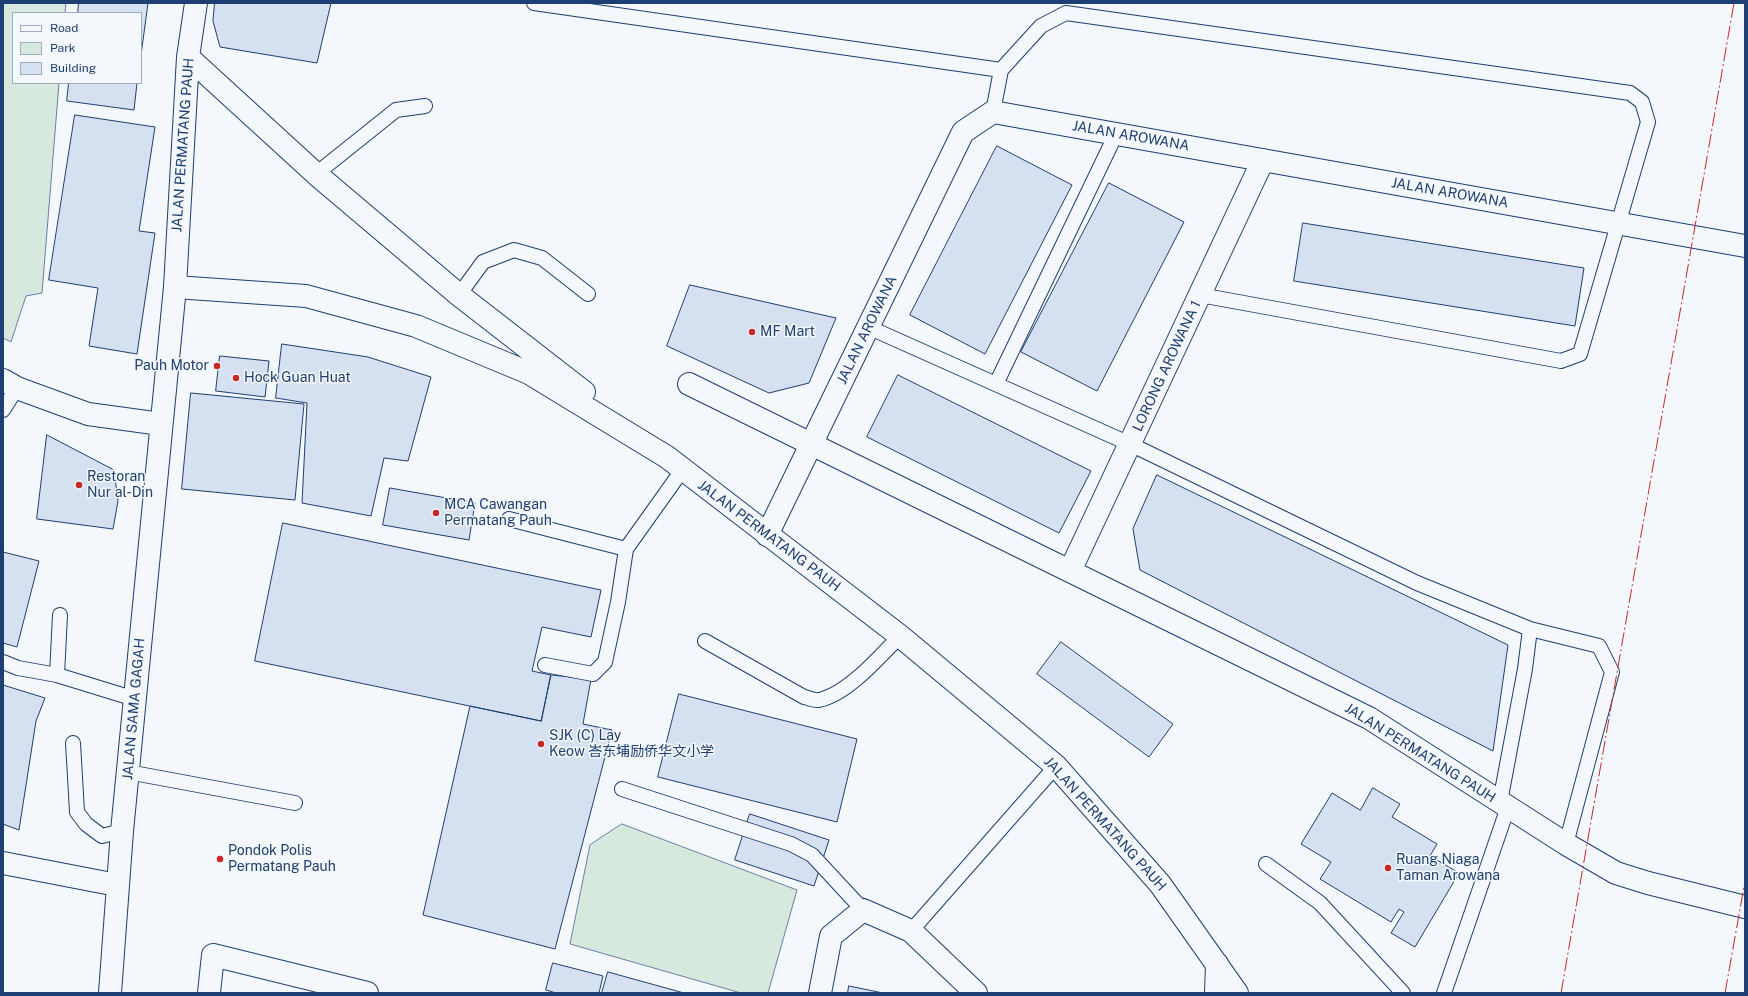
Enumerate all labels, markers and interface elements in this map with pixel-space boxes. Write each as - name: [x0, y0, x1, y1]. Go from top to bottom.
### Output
- legend: [12, 12, 142, 84]
- text: Road: [50, 21, 78, 35]
- text: Park: [50, 41, 76, 55]
- street label: JALAN PERMATANG PAUH: [169, 57, 197, 233]
- text: Building: [50, 61, 96, 75]
- street label: JALAN AROWANA: [1071, 117, 1191, 155]
- street label: JALAN AROWANA: [1390, 174, 1510, 212]
- street label: JALAN AROWANA: [833, 273, 901, 387]
- street label: LORONG AROWANA 1: [1129, 298, 1205, 434]
- place label: MF Mart: [760, 324, 815, 340]
- marker: MF Mart: [747, 327, 757, 337]
- place label: Pauh Motor: [134, 358, 209, 374]
- marker: Pauh Motor: [212, 361, 222, 371]
- place label: Hock Guan Huat: [244, 370, 351, 386]
- marker: Hock Guan Huat: [231, 373, 241, 383]
- place label: Restoran Nur al-Din: [87, 469, 153, 502]
- street label: JALAN PERMATANG PAUH: [694, 477, 844, 595]
- marker: Restoran Nur al-Din: [74, 480, 84, 490]
- place label: MCA Cawangan Permatang Pauh: [444, 497, 552, 530]
- marker: MCA Cawangan Permatang Pauh: [431, 508, 441, 518]
- street label: JALAN SAMA GAGAH: [119, 637, 149, 781]
- street label: JALAN PERMATANG PAUH: [1342, 700, 1498, 806]
- place label: SJK (C) Lay Keow 峇东埔励侨华文小学: [549, 728, 714, 760]
- marker: SJK (C) Lay Keow 峇东埔励侨华文小学: [536, 739, 546, 749]
- street label: JALAN PERMATANG PAUH: [1040, 753, 1170, 895]
- place label: Pondok Polis Permatang Pauh: [228, 843, 336, 876]
- place label: Ruang Niaga Taman Arowana: [1396, 852, 1500, 884]
- marker: Pondok Polis Permatang Pauh: [215, 854, 225, 864]
- marker: Ruang Niaga Taman Arowana: [1383, 863, 1393, 873]

